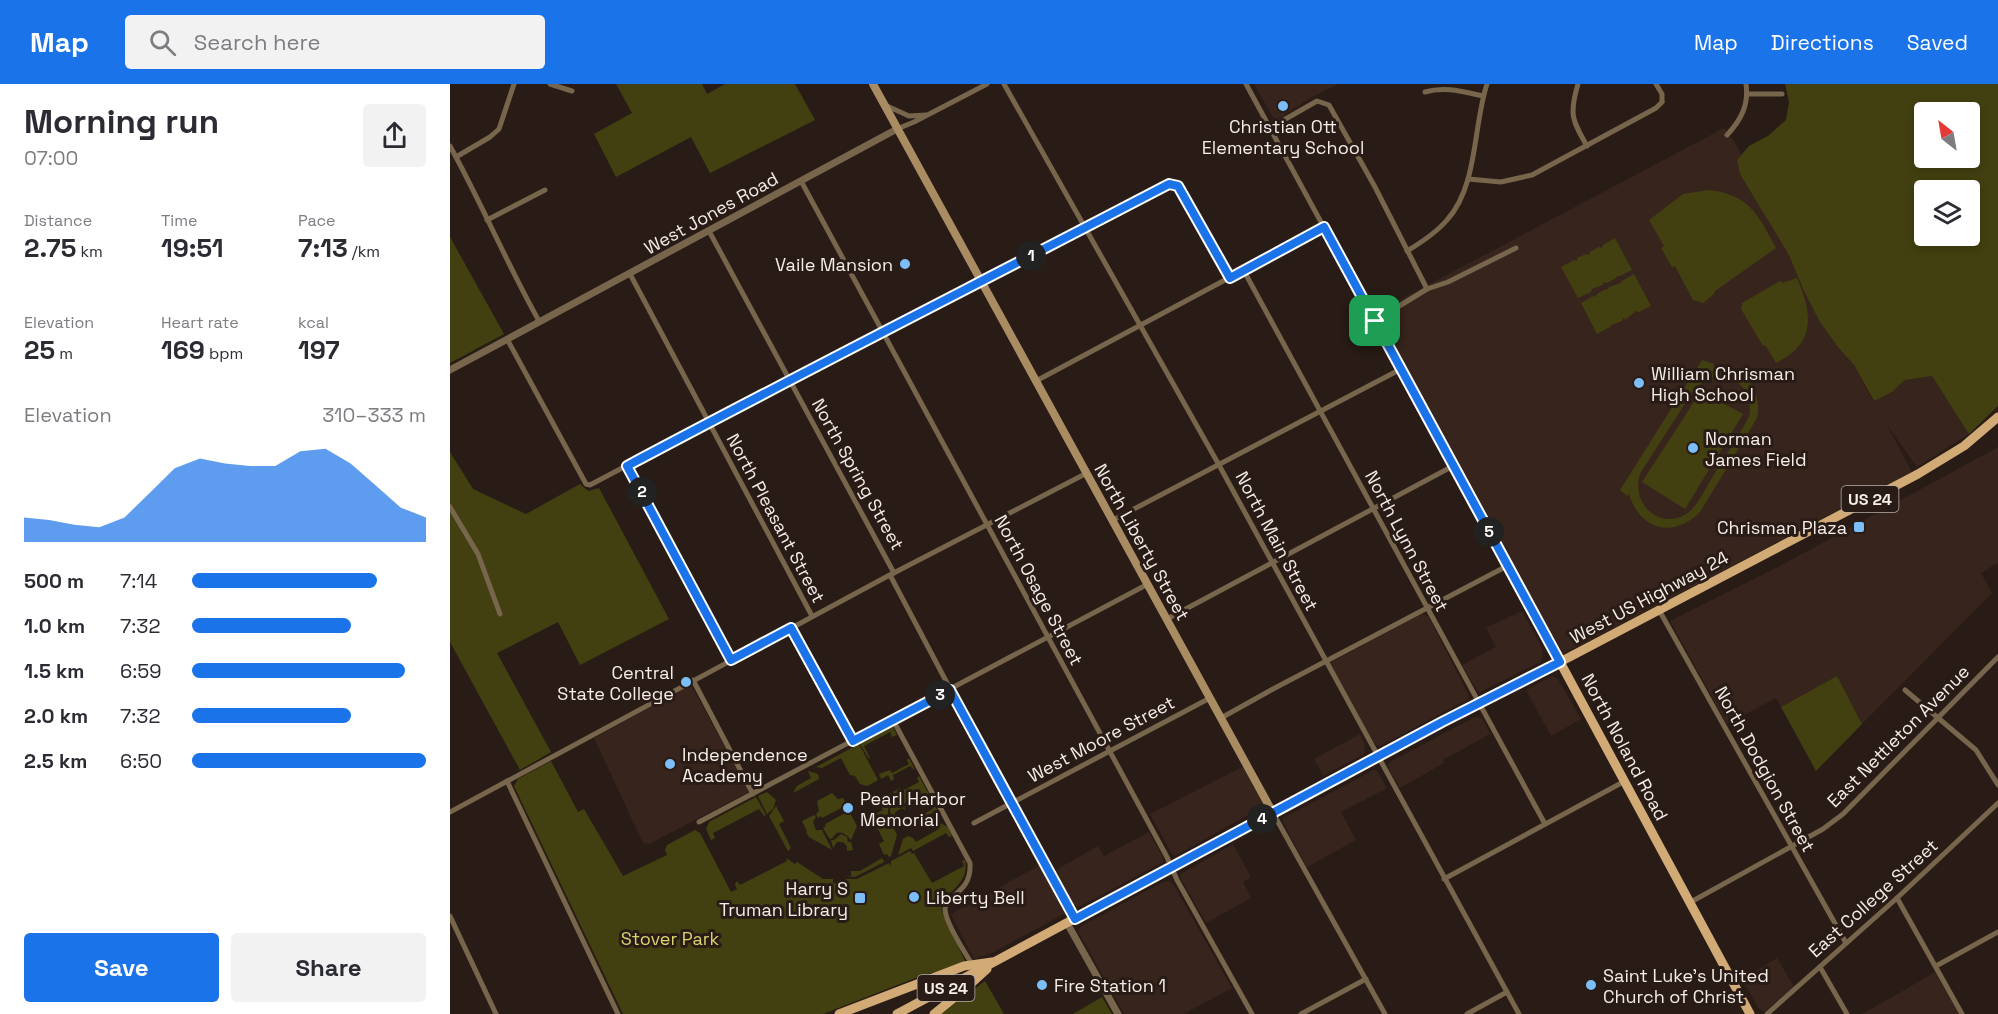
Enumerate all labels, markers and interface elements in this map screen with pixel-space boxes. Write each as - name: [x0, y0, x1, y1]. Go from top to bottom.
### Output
- search box: [125, 15, 545, 69]
- text: Map: [30, 24, 89, 60]
- icon: search: [146, 26, 179, 59]
- text: Search here: [194, 28, 321, 56]
- text: Map: [1694, 29, 1738, 56]
- text: Directions: [1771, 29, 1874, 56]
- text: Saved: [1907, 29, 1968, 56]
- marker: Christian Ott Elementary School: [1276, 99, 1290, 113]
- text: Morning run: [24, 101, 219, 143]
- north arrow: [1914, 102, 1980, 168]
- map controls: [1914, 102, 1980, 246]
- button: share: [363, 104, 426, 167]
- place label: Christian Ott Elementary School: [1202, 115, 1364, 159]
- text: 07:00: [24, 145, 78, 171]
- street label: West Jones Road: [640, 167, 782, 259]
- button: layers: [1914, 180, 1980, 246]
- text: Distance: [24, 210, 92, 231]
- text: Time: [161, 210, 197, 231]
- text: Pace: [298, 210, 335, 231]
- text: 2.75: [24, 231, 76, 265]
- text: 19:51: [161, 231, 223, 265]
- text: 7:13: [298, 231, 348, 265]
- text: km: [76, 241, 103, 262]
- text: /km: [348, 241, 380, 262]
- pin: 1: [1016, 241, 1046, 271]
- text: 1: [1027, 245, 1035, 266]
- place label: Vaile Mansion: [775, 253, 893, 276]
- marker: Vaile Mansion: [898, 257, 912, 271]
- pin: [1349, 295, 1400, 346]
- icon: arrive: [1358, 304, 1391, 337]
- text: Elevation: [24, 312, 94, 333]
- text: Heart rate: [161, 312, 239, 333]
- text: kcal: [298, 312, 329, 333]
- text: 25: [24, 333, 55, 367]
- text: 169: [161, 333, 205, 367]
- text: 197: [298, 333, 340, 367]
- text: m: [55, 343, 73, 364]
- text: bpm: [205, 343, 243, 364]
- place label: William Chrisman High School: [1651, 362, 1795, 406]
- marker: William Chrisman High School: [1632, 376, 1646, 390]
- street label: North Spring Street: [807, 394, 909, 554]
- text: Elevation: [24, 402, 112, 428]
- text: 310–333 m: [322, 402, 426, 428]
- place label: Norman James Field: [1705, 427, 1807, 471]
- street label: North Pleasant Street: [722, 429, 830, 607]
- marker: Norman James Field: [1686, 441, 1700, 455]
- street label: North Liberty Street: [1089, 459, 1195, 625]
- street label: North Main Street: [1231, 467, 1323, 615]
- street label: North Lynn Street: [1360, 467, 1454, 615]
- pin: 2: [627, 477, 657, 507]
- text: 2: [637, 481, 647, 502]
- road number: US 24: [1842, 486, 1898, 512]
- street label: North Osage Street: [990, 511, 1088, 669]
- place label: Chrisman Plaza: [1717, 516, 1847, 539]
- pin: 5: [1474, 517, 1504, 547]
- marker: Chrisman Plaza: [1852, 520, 1866, 534]
- text: 5: [1484, 521, 1494, 542]
- street label: West US Highway 24: [1566, 545, 1732, 649]
- text: 500 m: [24, 568, 84, 594]
- text: 7:14: [120, 568, 157, 594]
- text: 1.0 km: [24, 613, 85, 639]
- text: 7:32: [120, 613, 160, 639]
- text: 1.5 km: [24, 658, 84, 684]
- text: 6:59: [120, 658, 162, 684]
- street label: East Nettleton Avenue: [1822, 660, 1974, 812]
- place label: Central State College: [557, 661, 674, 705]
- street label: North Noland Road: [1577, 670, 1673, 824]
- marker: Central State College: [679, 675, 693, 689]
- pin: 3: [925, 680, 955, 710]
- street label: North Dodgion Street: [1710, 682, 1820, 856]
- text: 3: [935, 684, 945, 705]
- street label: West Moore Street: [1024, 691, 1178, 787]
- text: 2.0 km: [24, 703, 88, 729]
- text: 7:32: [120, 703, 160, 729]
- place label: Independence Academy: [682, 743, 808, 787]
- text: 2.5 km: [24, 748, 87, 774]
- text: 6:50: [120, 748, 162, 774]
- marker: Independence Academy: [663, 757, 677, 771]
- place label: Pearl Harbor Memorial: [860, 787, 966, 831]
- marker: Pearl Harbor Memorial: [841, 801, 855, 815]
- pin: 4: [1247, 804, 1277, 834]
- text: 4: [1257, 808, 1267, 829]
- street label: East College Street: [1803, 834, 1943, 962]
- place label: Harry S Truman Library: [719, 877, 848, 921]
- place label: Liberty Bell: [926, 886, 1025, 909]
- marker: Liberty Bell: [907, 890, 921, 904]
- marker: Harry S Truman Library: [853, 891, 867, 905]
- park label: Stover Park: [621, 927, 720, 950]
- button: Save: [24, 933, 219, 1002]
- button: Share: [231, 933, 426, 1002]
- place label: Saint Luke's United Church of Christ: [1603, 964, 1769, 1008]
- place label: Fire Station 1: [1054, 974, 1166, 997]
- road number: US 24: [918, 975, 974, 1001]
- marker: Fire Station 1: [1035, 978, 1049, 992]
- marker: Saint Luke's United Church of Christ: [1584, 978, 1598, 992]

